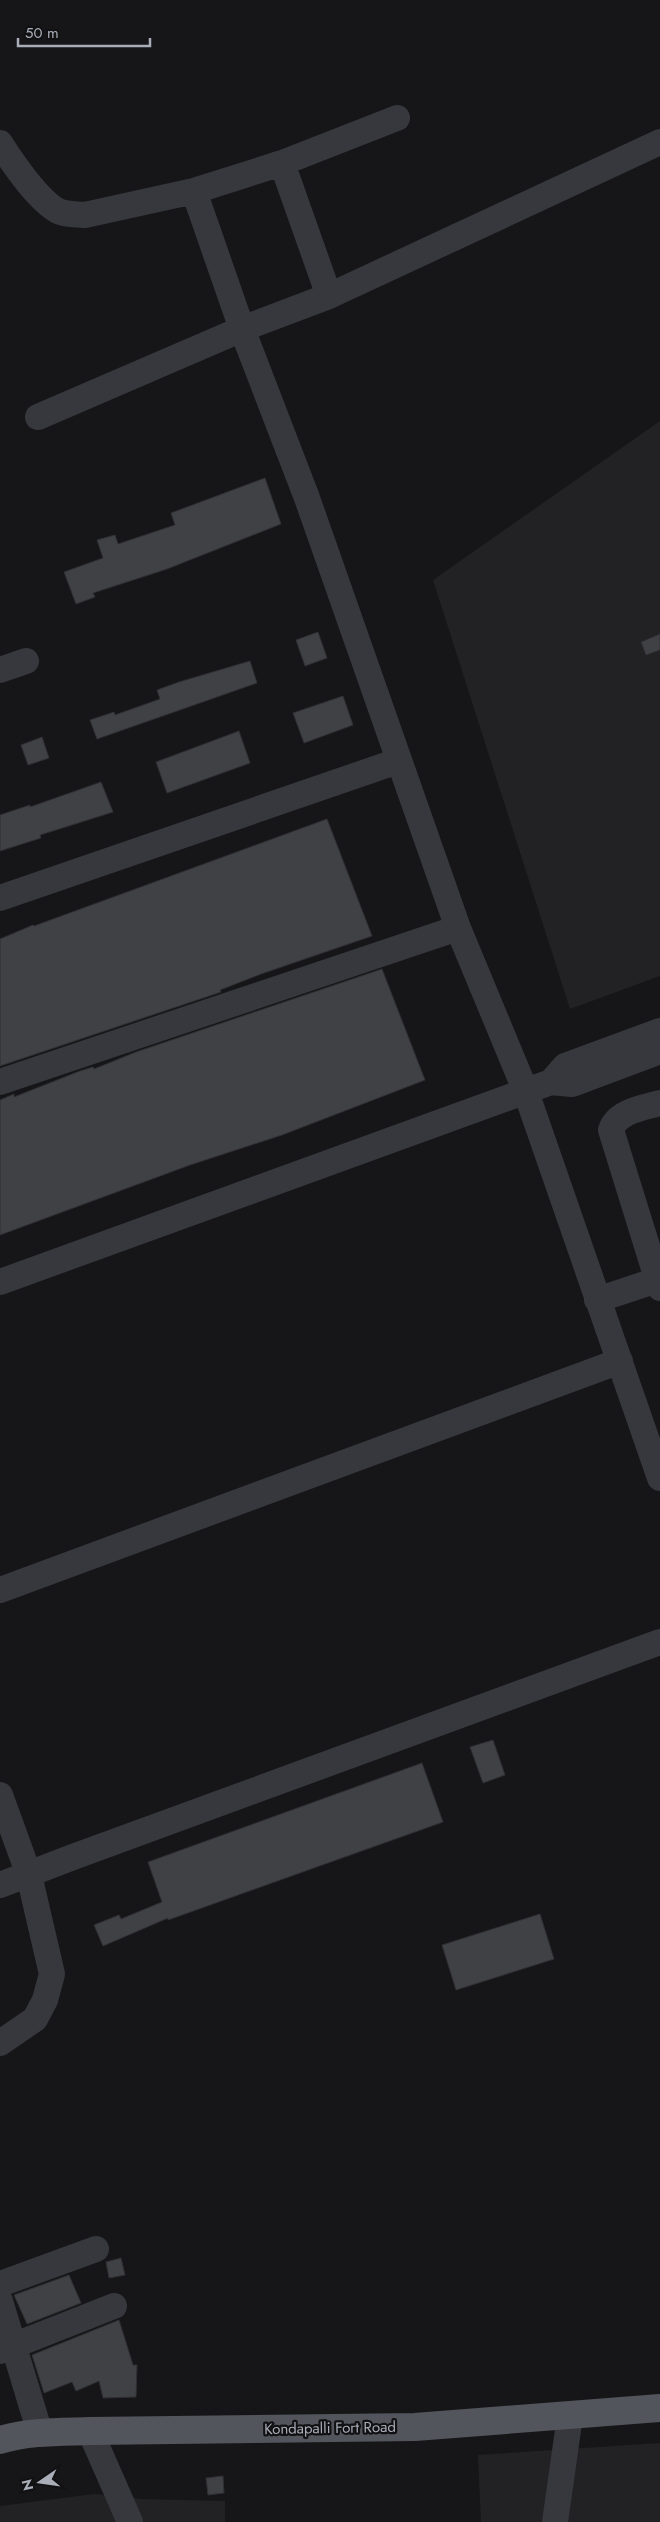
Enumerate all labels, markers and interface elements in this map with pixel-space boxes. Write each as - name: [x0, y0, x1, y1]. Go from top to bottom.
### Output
- scale bar: [18, 15, 150, 47]
- text: 50 m: [25, 22, 59, 44]
- street label: Kondapalli Fort Road: [264, 2416, 396, 2440]
- north arrow: [15, 2457, 65, 2507]
- text: N: [16, 2477, 38, 2493]

